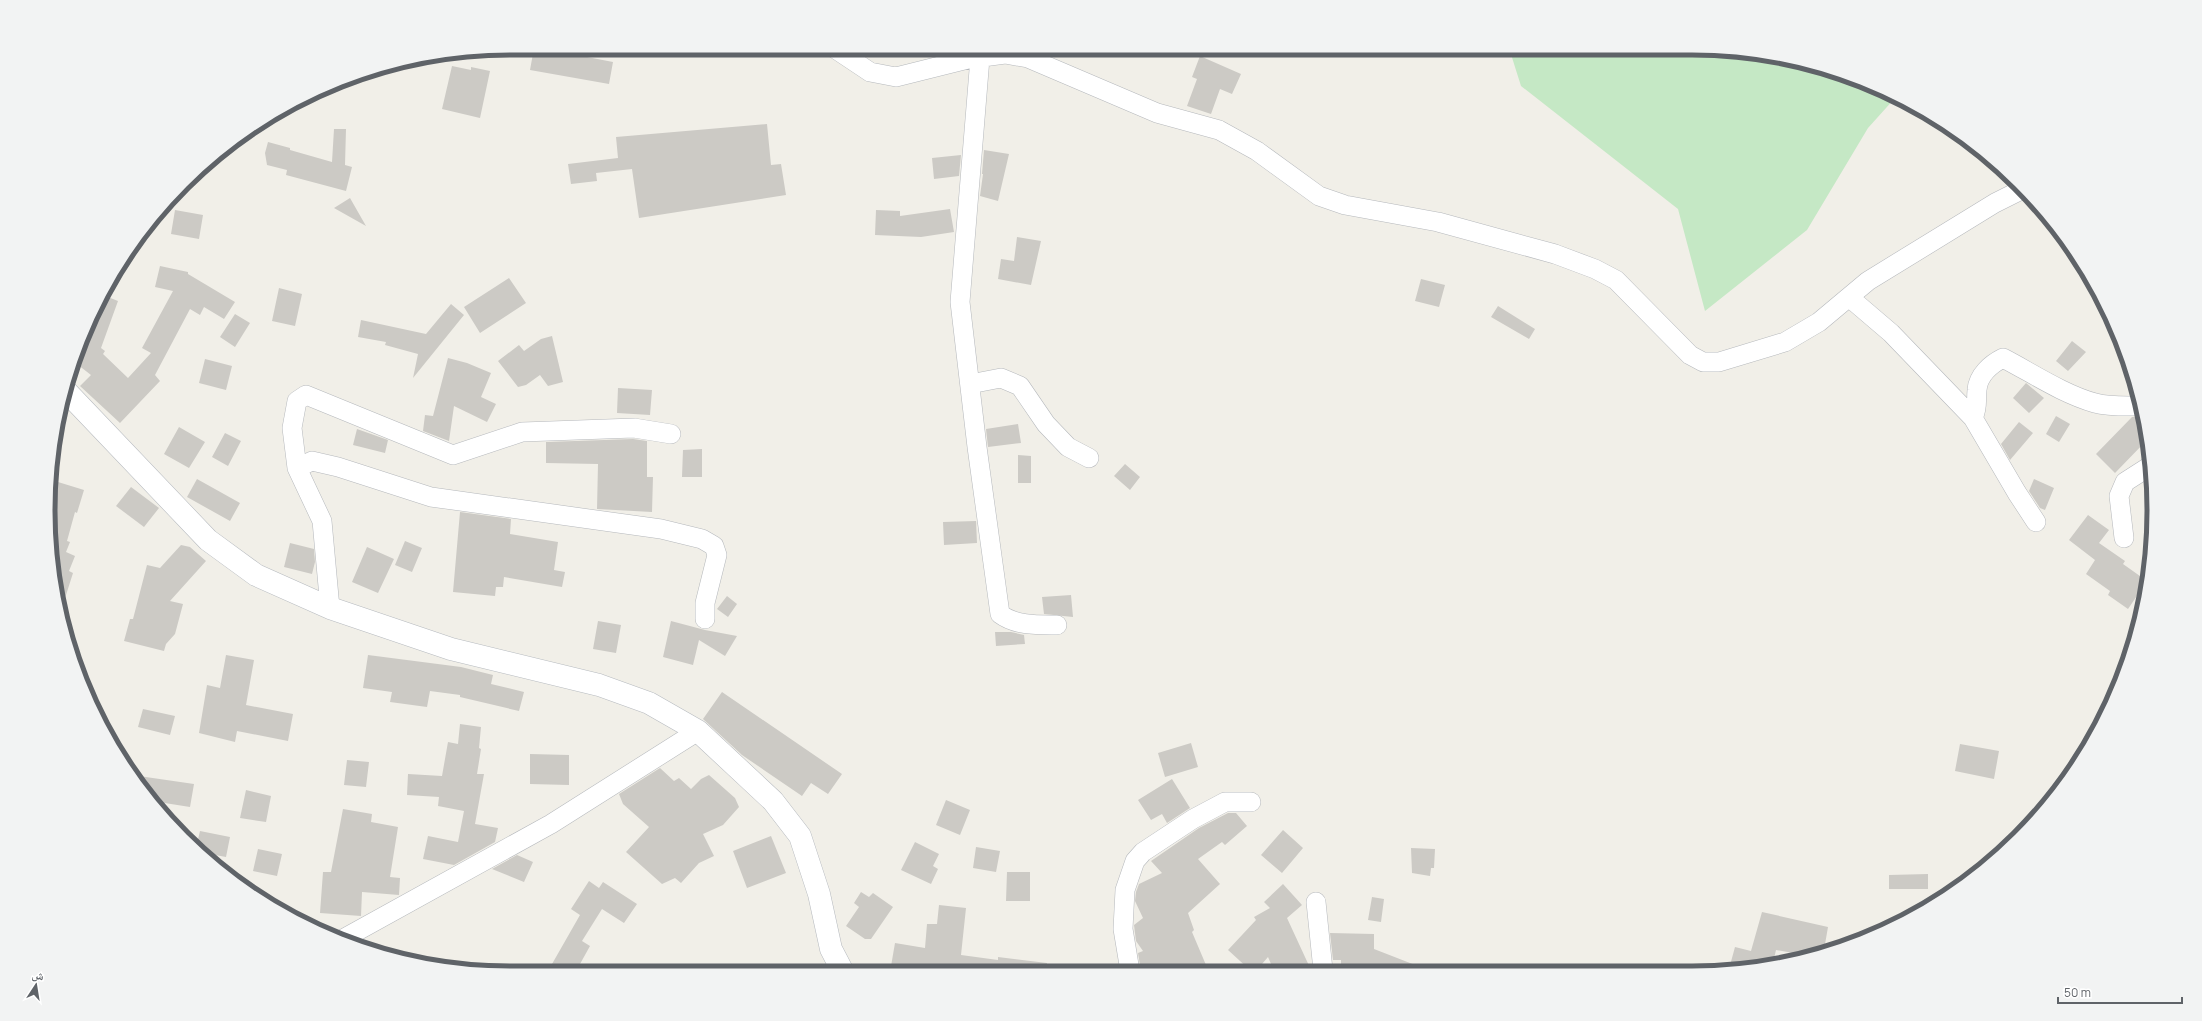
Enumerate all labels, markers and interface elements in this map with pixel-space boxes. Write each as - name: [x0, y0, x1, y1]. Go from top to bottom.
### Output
- north arrow: [16, 965, 56, 1005]
- text: ش: [31, 966, 46, 984]
- scale bar: [2058, 979, 2182, 1005]
- text: 50 m: [2064, 984, 2091, 1001]

